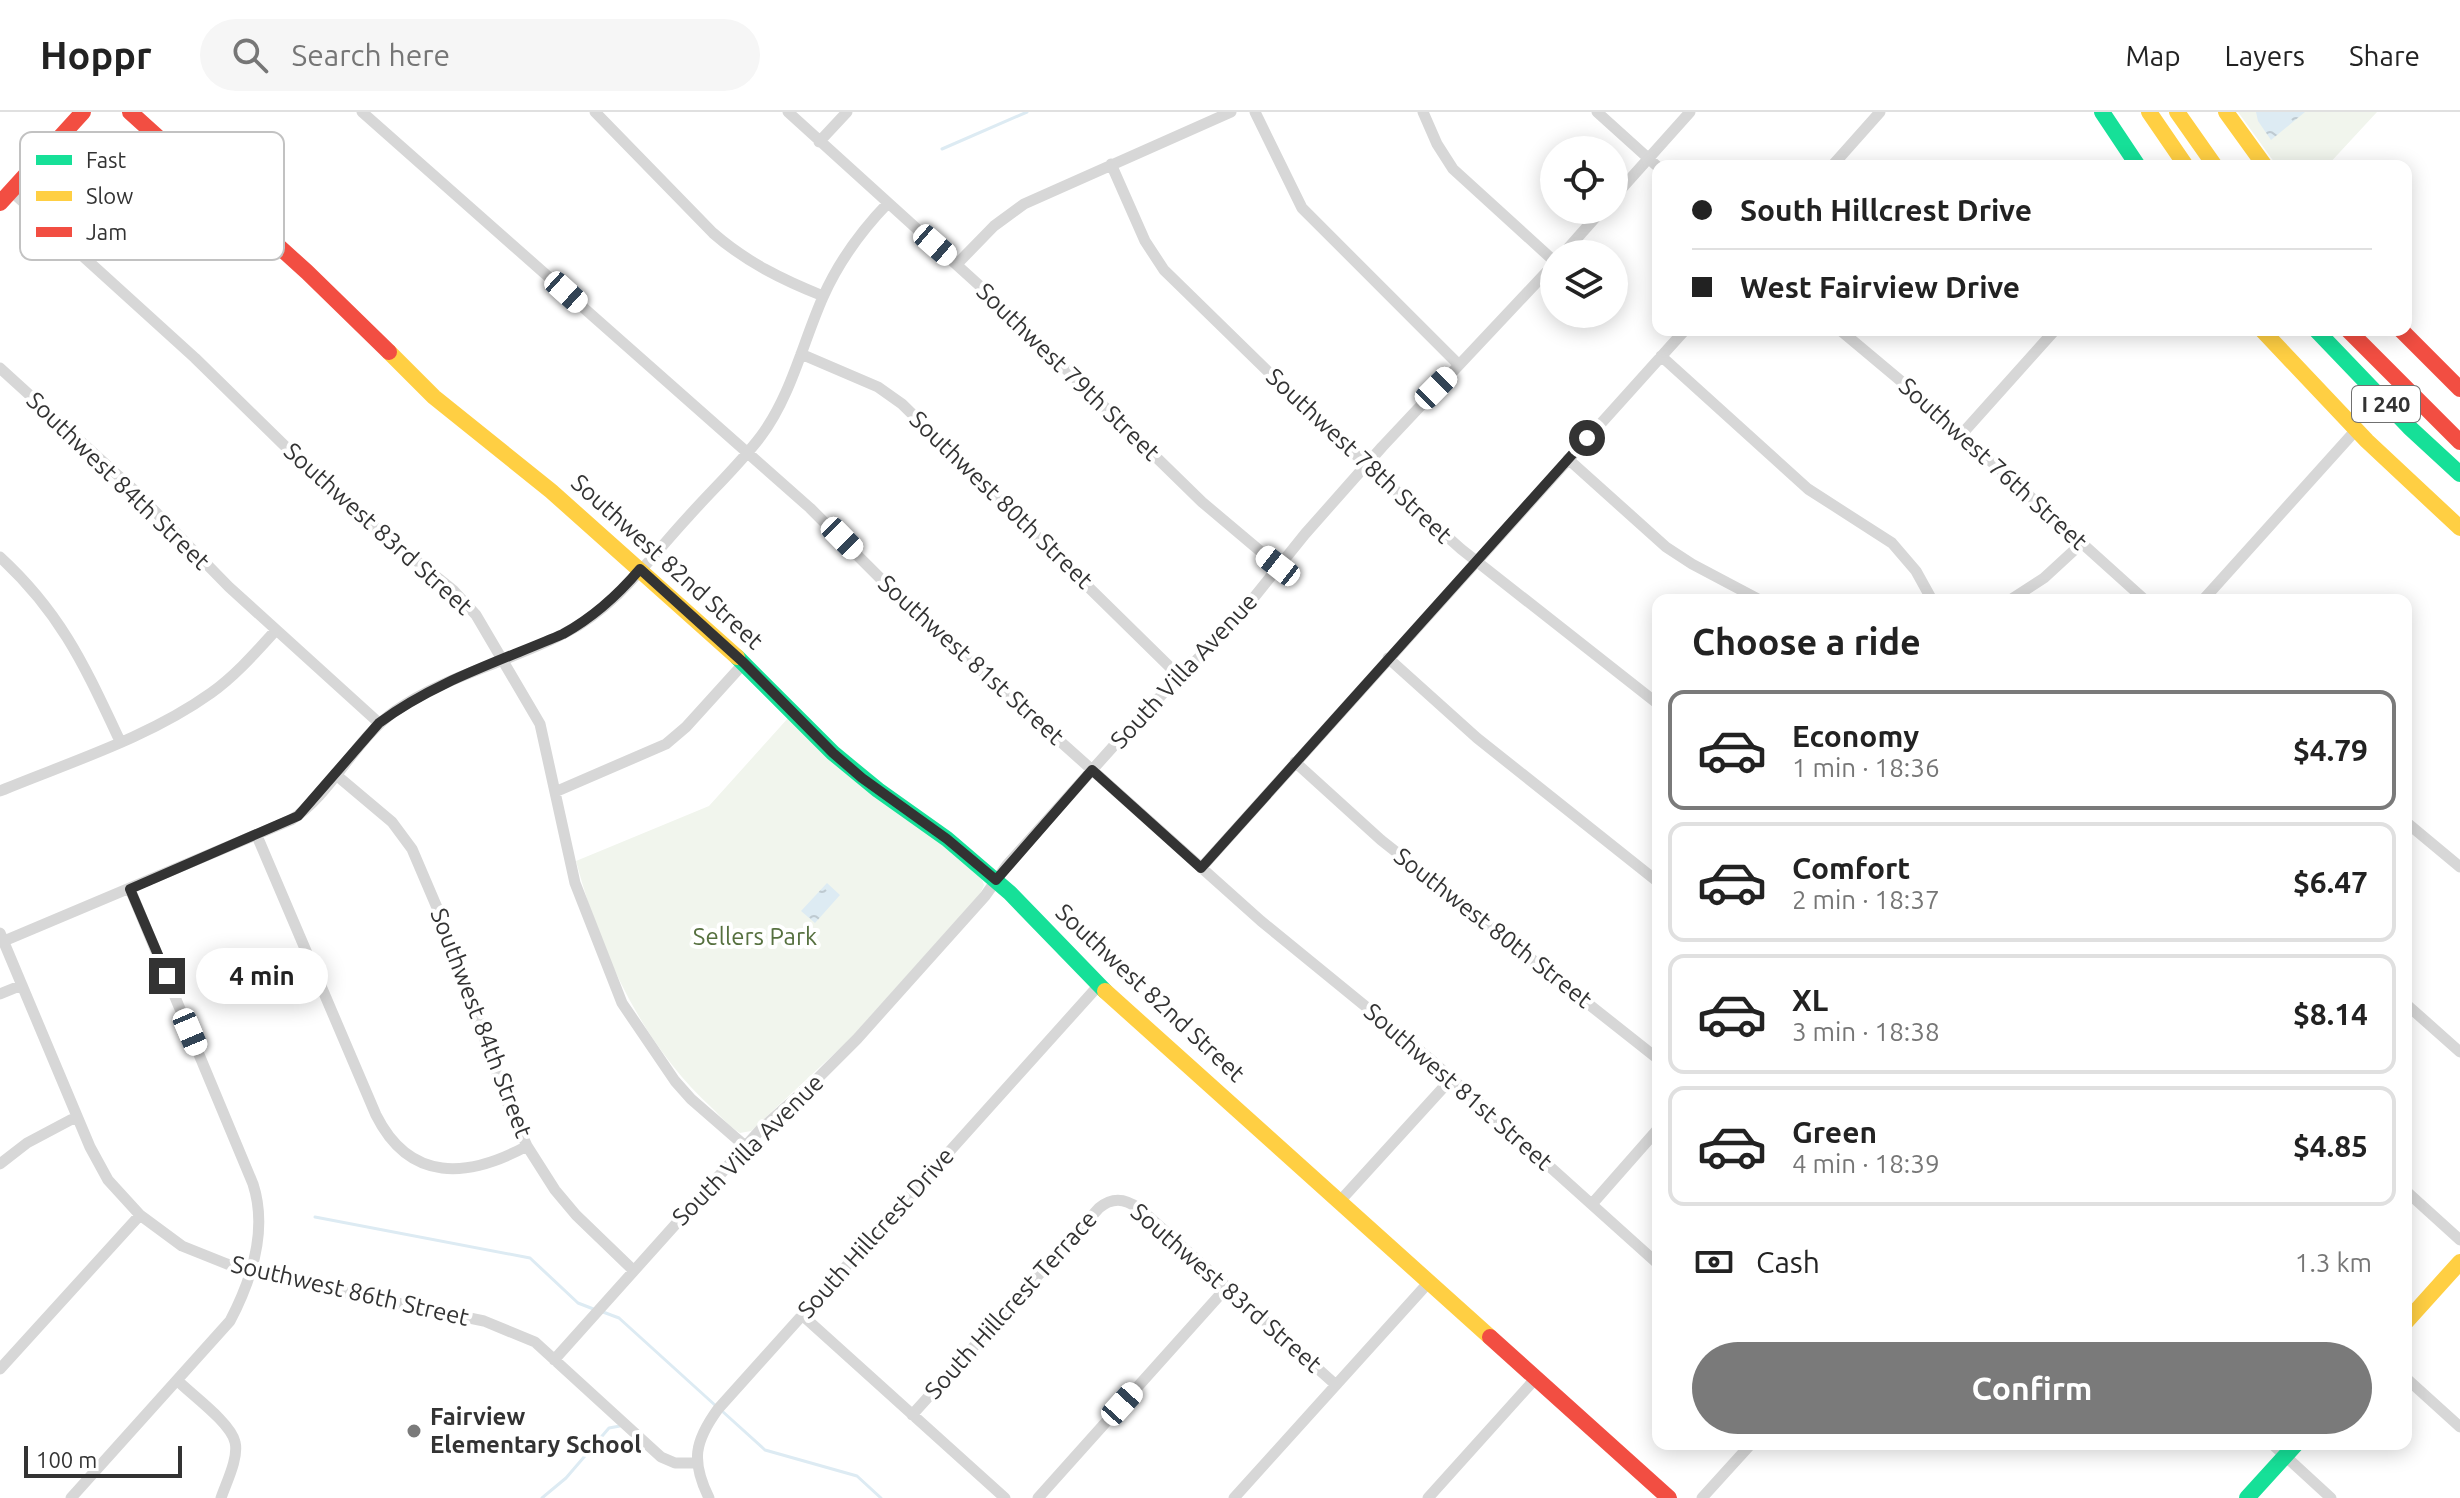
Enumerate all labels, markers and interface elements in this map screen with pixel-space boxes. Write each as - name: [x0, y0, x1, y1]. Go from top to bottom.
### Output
- search box: [200, 19, 760, 91]
- icon: search: [228, 33, 272, 77]
- text: Hoppr: [40, 34, 152, 76]
- text: Search here: [292, 38, 450, 72]
- text: Map: [2125, 40, 2181, 71]
- text: Layers: [2225, 40, 2305, 71]
- text: Share: [2349, 40, 2420, 71]
- legend: [20, 132, 284, 260]
- map controls: [1540, 136, 1628, 328]
- button: locate: [1540, 136, 1628, 224]
- text: Fast: [86, 147, 127, 172]
- text: Slow: [86, 183, 133, 208]
- text: South Hillcrest Drive: [1740, 193, 2032, 227]
- text: Jam: [86, 219, 127, 244]
- car: [909, 220, 961, 270]
- button: layers: [1540, 240, 1628, 328]
- car: [540, 267, 592, 317]
- text: West Fairview Drive: [1740, 270, 2020, 304]
- street label: Southwest 79th Street: [971, 277, 1166, 466]
- street label: Southwest 78th Street: [1261, 363, 1458, 549]
- car: [1411, 363, 1461, 413]
- street label: Southwest 76th Street: [1894, 372, 2093, 555]
- street label: Southwest 84th Street: [21, 386, 216, 575]
- road number: I 240: [2352, 386, 2420, 422]
- street label: Southwest 80th Street: [904, 405, 1099, 594]
- route start: [1569, 420, 1605, 456]
- street label: Southwest 83rd Street: [279, 437, 478, 620]
- street label: Southwest 82nd Street: [566, 469, 769, 655]
- car: [817, 513, 867, 563]
- car: [1252, 542, 1304, 590]
- street label: Southwest 81st Street: [873, 569, 1070, 750]
- street label: South Villa Avenue: [1105, 588, 1262, 754]
- text: Choose a ride: [1692, 621, 1921, 662]
- icon: car: [1696, 714, 1768, 786]
- text: Economy: [1792, 719, 1919, 753]
- text: $4.79: [2293, 733, 2368, 767]
- text: 1 min · 18:36: [1792, 753, 1940, 782]
- street label: Southwest 80th Street: [1389, 842, 1598, 1013]
- icon: car: [1696, 846, 1768, 918]
- text: Comfort: [1792, 851, 1910, 885]
- text: $6.47: [2293, 865, 2368, 899]
- text: 2 min · 18:37: [1792, 885, 1940, 914]
- street label: Southwest 82nd Street: [1050, 898, 1251, 1087]
- street label: Southwest 84th Street: [425, 904, 538, 1142]
- park label: Sellers Park: [693, 923, 817, 950]
- callout: 4 min: [195, 948, 327, 1004]
- route end: [149, 958, 185, 994]
- text: 4 min: [229, 961, 295, 990]
- icon: car: [1696, 978, 1768, 1050]
- text: XL: [1792, 983, 1828, 1017]
- text: $8.14: [2293, 997, 2368, 1031]
- street label: Southwest 81st Street: [1359, 998, 1558, 1176]
- car: [170, 1005, 210, 1059]
- text: 3 min · 18:38: [1792, 1017, 1940, 1046]
- street label: South Villa Avenue: [667, 1069, 829, 1231]
- icon: car: [1696, 1110, 1768, 1182]
- text: Green: [1792, 1115, 1877, 1149]
- text: $4.85: [2293, 1129, 2368, 1163]
- street label: South Hillcrest Drive: [792, 1142, 959, 1323]
- text: 4 min · 18:39: [1792, 1149, 1940, 1178]
- street label: Southwest 83rd Street: [1126, 1198, 1327, 1378]
- street label: South Hillcrest Terrace: [919, 1205, 1102, 1404]
- icon: cash: [1692, 1240, 1736, 1284]
- text: Cash: [1756, 1245, 1820, 1279]
- text: 1.3 km: [2295, 1248, 2372, 1277]
- street label: Southwest 86th Street: [229, 1250, 472, 1331]
- button: Confirm: [1692, 1342, 2372, 1434]
- car: [1097, 1378, 1147, 1430]
- place label: Fairview Elementary School: [430, 1403, 642, 1458]
- marker: Fairview Elementary School: [405, 1422, 423, 1440]
- scale bar: [24, 1442, 182, 1478]
- text: 100 m: [36, 1447, 97, 1472]

